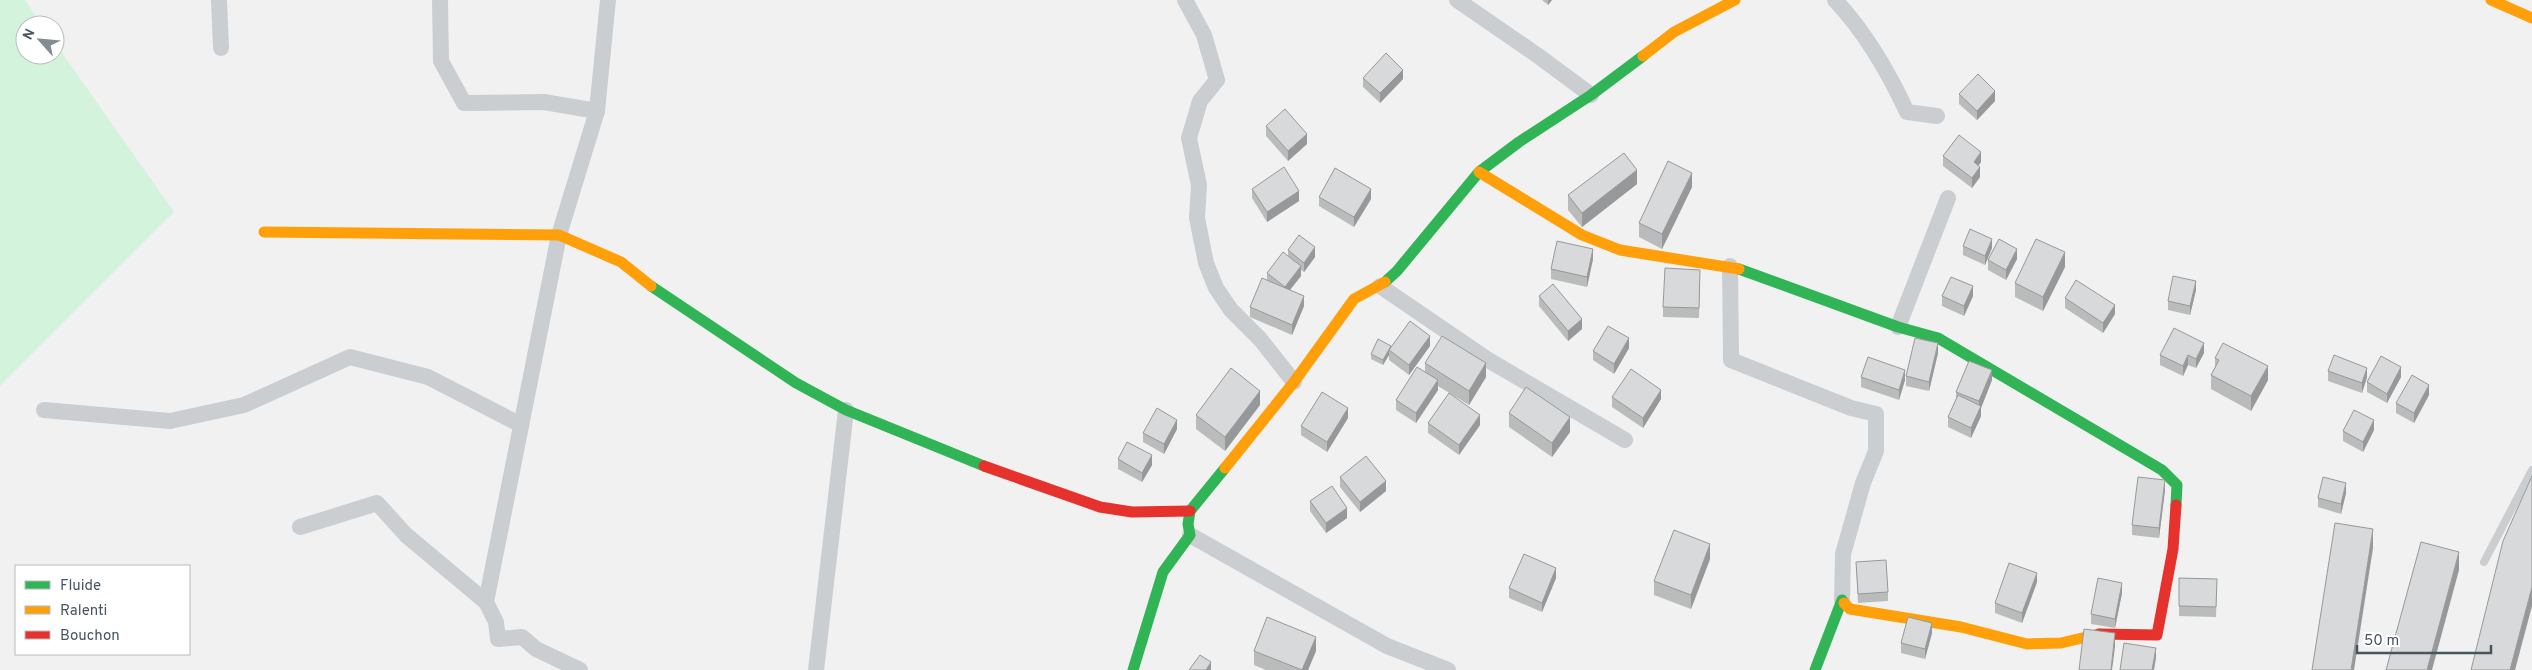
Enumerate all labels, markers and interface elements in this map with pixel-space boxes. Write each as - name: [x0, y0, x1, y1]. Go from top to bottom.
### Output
- north arrow: [15, 15, 65, 65]
- text: N: [20, 26, 40, 43]
- legend: [15, 565, 190, 655]
- text: Fluide: [60, 577, 101, 596]
- text: Ralenti: [60, 602, 107, 621]
- scale bar: [2357, 622, 2491, 654]
- text: Bouchon: [60, 627, 120, 646]
- text: 50 m: [2364, 632, 2399, 651]

